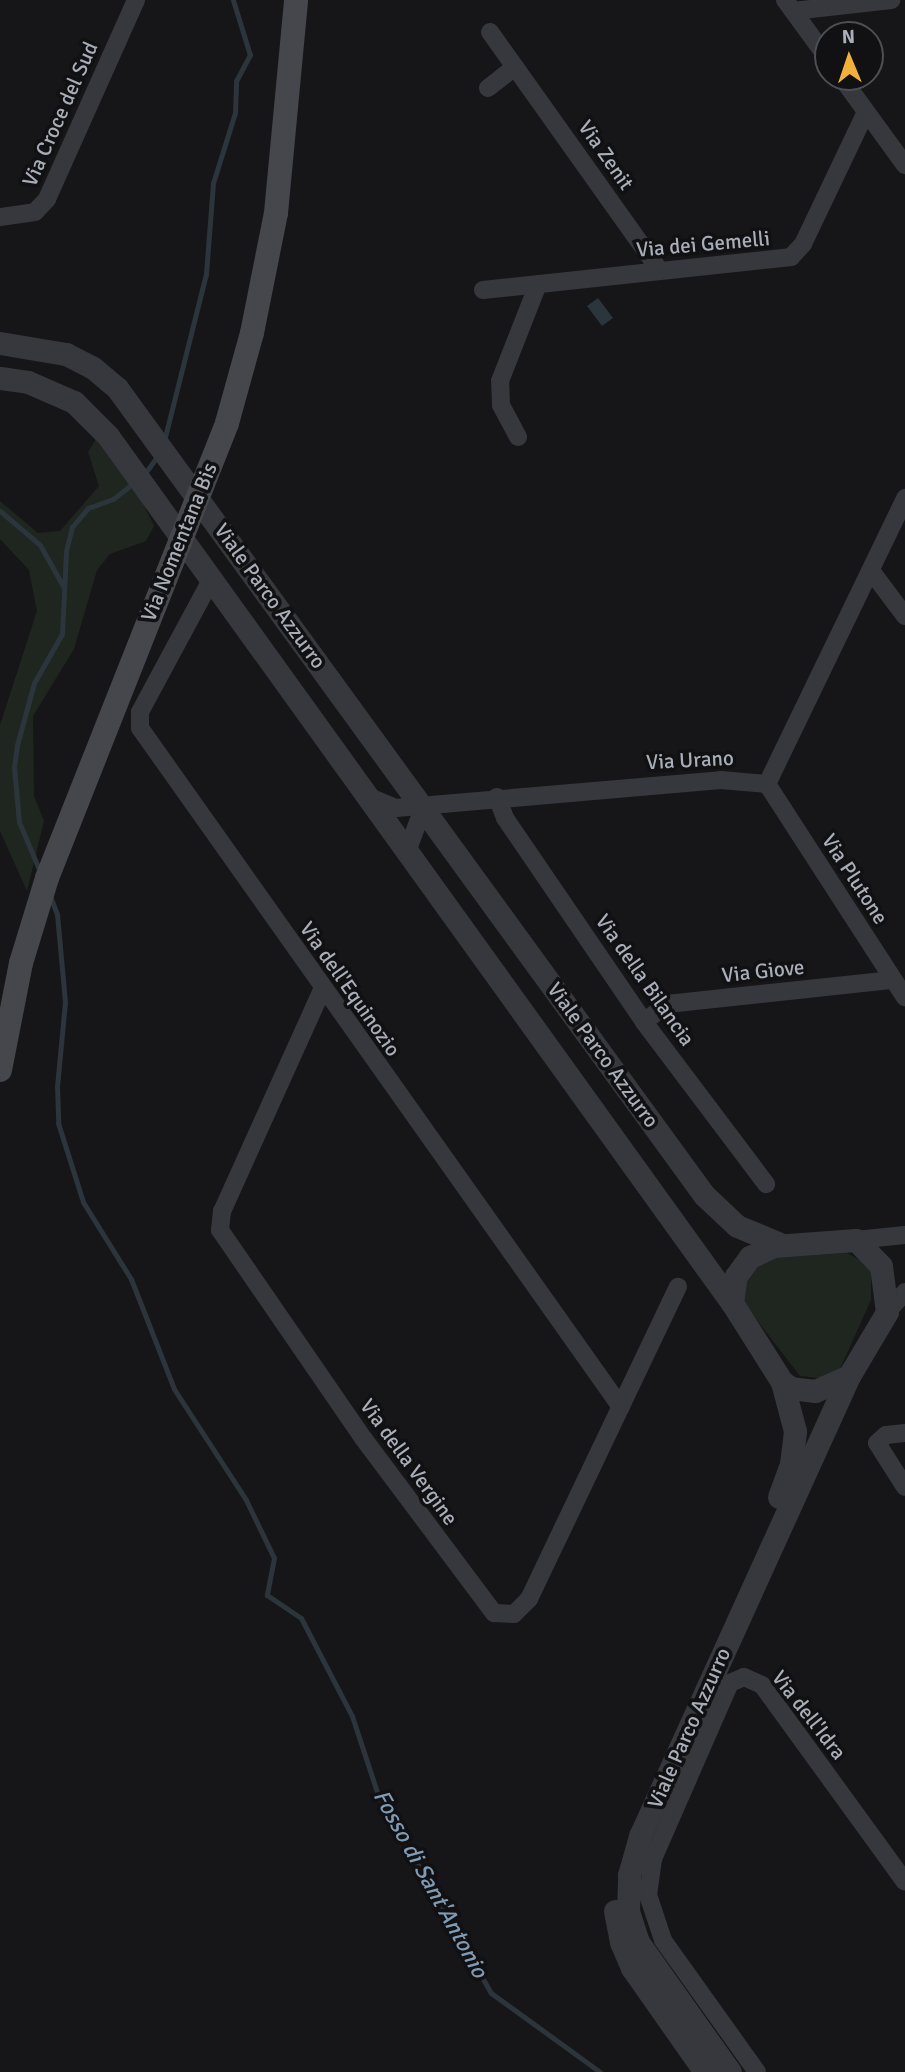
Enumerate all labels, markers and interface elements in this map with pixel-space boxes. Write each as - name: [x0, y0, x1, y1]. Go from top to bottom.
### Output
- north arrow: [814, 21, 884, 91]
- text: N: [841, 25, 855, 49]
- street label: Via Croce del Sud: [17, 38, 103, 190]
- street label: Via Zenit: [573, 115, 639, 195]
- street label: Via dei Gemelli: [635, 226, 771, 262]
- street label: Via Nomentana Bis: [136, 459, 222, 625]
- street label: Viale Parco Azzurro: [209, 518, 331, 674]
- street label: Via Urano: [646, 745, 734, 775]
- street label: Via Plutone: [817, 829, 893, 929]
- street label: Via della Bilancia: [590, 909, 700, 1051]
- street label: Via dell'Equinozio: [294, 917, 406, 1061]
- street label: Via Giove: [721, 954, 805, 988]
- street label: Viale Parco Azzurro: [542, 977, 664, 1133]
- street label: Via della Vergine: [355, 1394, 463, 1530]
- street label: Viale Parco Azzurro: [642, 1644, 736, 1812]
- street label: Via dell'Idra: [766, 1665, 852, 1765]
- water label: Fosso di Sant'Antonio: [367, 1785, 493, 1983]

